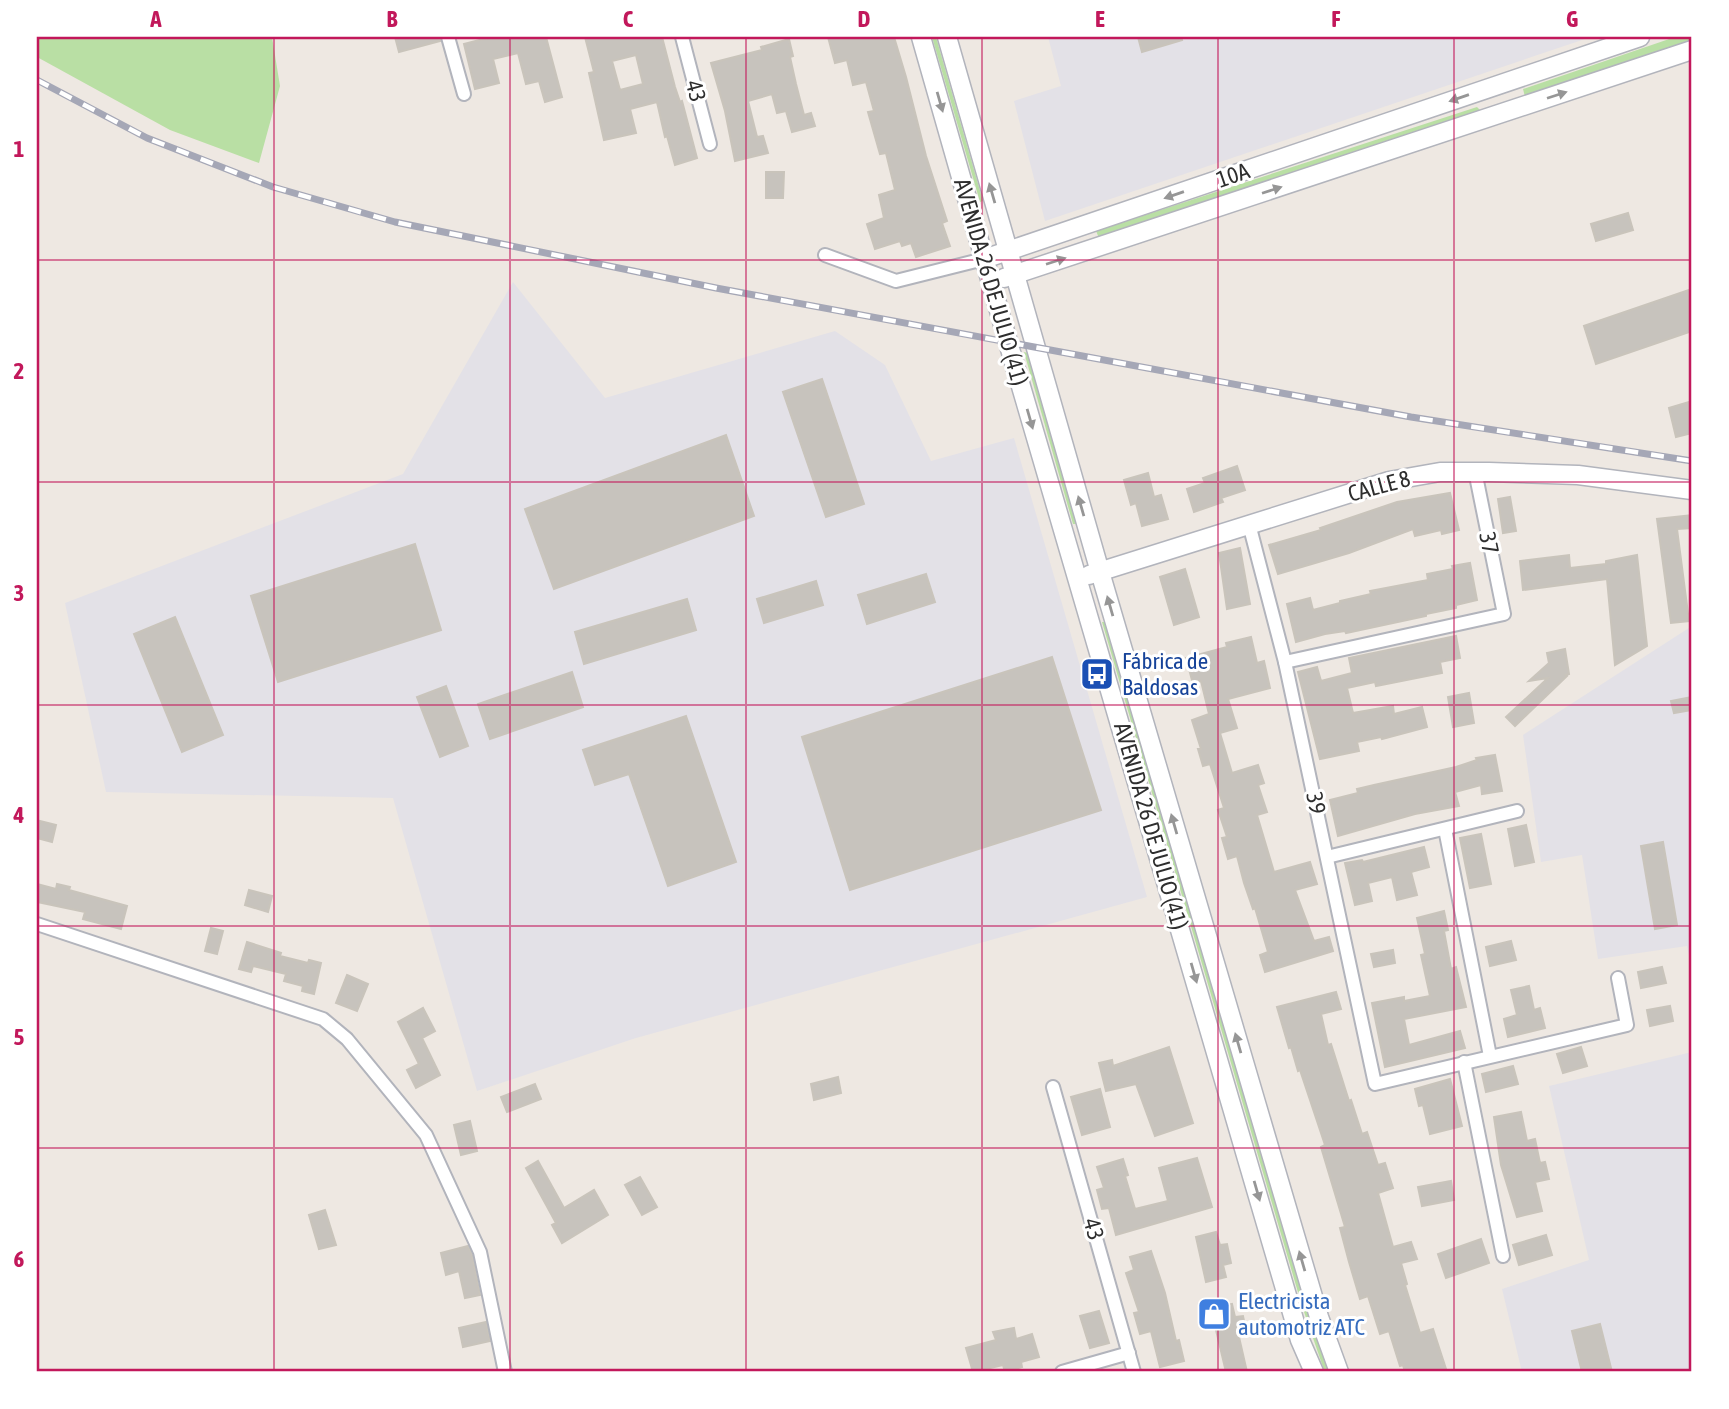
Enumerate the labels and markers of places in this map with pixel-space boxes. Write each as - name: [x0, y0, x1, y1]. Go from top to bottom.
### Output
- place label: Fábrica de Baldosas: [1122, 648, 1208, 700]
- bus stop icon: Fábrica de Baldosas: [1078, 655, 1116, 693]
- place label: Electricista automotriz ATC: [1238, 1288, 1365, 1340]
- shop icon: Electricista automotriz ATC: [1195, 1295, 1233, 1333]

